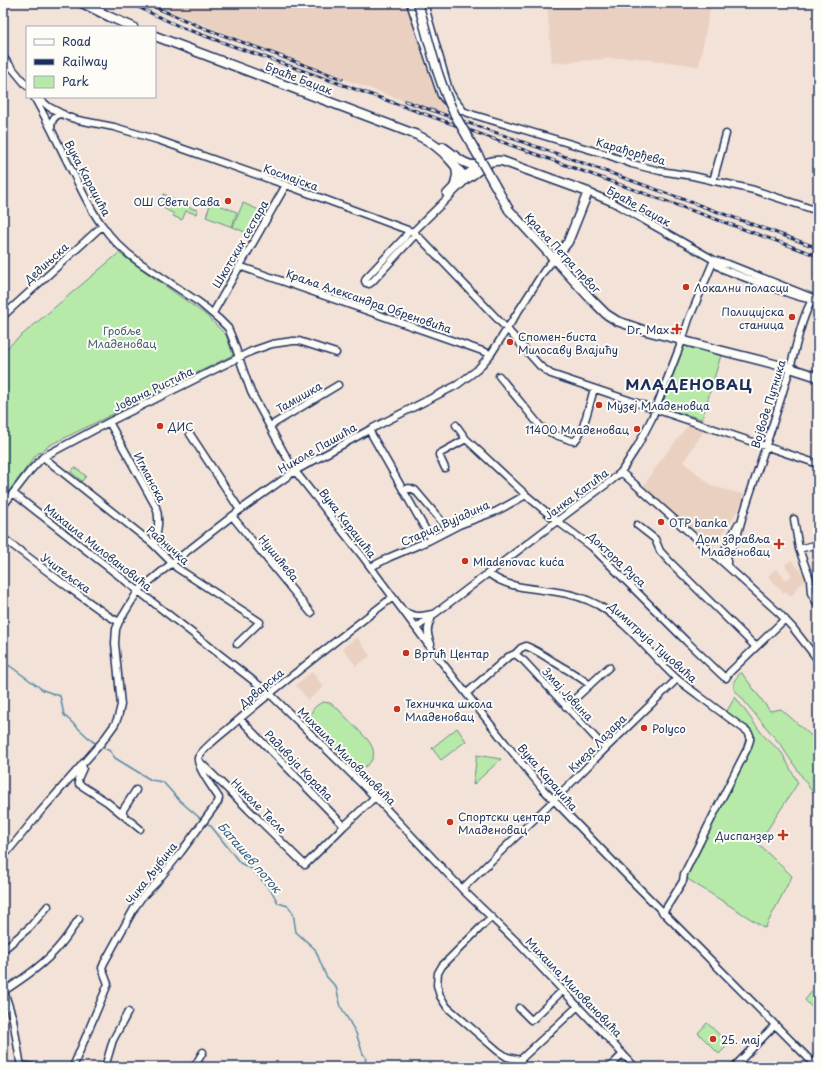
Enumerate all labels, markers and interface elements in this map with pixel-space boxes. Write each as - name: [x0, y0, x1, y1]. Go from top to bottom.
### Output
- legend: [26, 26, 156, 98]
- text: Road: [62, 32, 91, 50]
- text: Railway: [62, 52, 108, 70]
- street label: Браће Баџак: [263, 57, 335, 99]
- text: Park: [62, 72, 89, 90]
- street label: Карађорђева: [594, 133, 668, 169]
- street label: Вука Караџића: [61, 137, 115, 219]
- street label: Космајска: [261, 159, 321, 195]
- street label: Браће Баџак: [604, 181, 674, 231]
- place label: ОШ Свети Сава: [133, 193, 220, 210]
- marker: ОШ Свети Сава: [223, 196, 233, 206]
- street label: Шкотских сестара: [208, 197, 272, 291]
- street label: Краља Петра првог: [521, 209, 605, 297]
- street label: Дедињска: [19, 238, 72, 288]
- street label: Краља Александра Обреновића: [284, 265, 454, 337]
- place label: Локални поласци: [694, 279, 789, 296]
- marker: Локални поласци: [681, 282, 691, 292]
- place label: Полицијска станица: [722, 303, 784, 333]
- marker: Полицијска станица: [787, 312, 797, 322]
- place label: Dr. Max: [627, 321, 669, 338]
- park label: Гробље Младеновац: [87, 322, 157, 352]
- marker: Dr. Max: [672, 324, 682, 334]
- place label: Спомен-биста Милосаву Влајићу: [518, 328, 618, 358]
- marker: Спомен-биста Милосаву Влајићу: [505, 337, 515, 347]
- street label: Војводе Путника: [746, 357, 790, 450]
- street label: Јована Ристића: [110, 362, 196, 416]
- district label: МЛАДЕНОВАЦ: [625, 372, 753, 395]
- street label: Тамишка: [273, 377, 325, 417]
- place label: Музеј Младеновца: [607, 397, 710, 414]
- marker: Музеј Младеновца: [594, 400, 604, 410]
- place label: ДИС: [167, 418, 194, 435]
- street label: Николе Пашића: [275, 419, 359, 477]
- marker: ДИС: [155, 421, 165, 431]
- place label: 11400 Младеновац: [525, 421, 630, 438]
- marker: 11400 Младеновац: [632, 424, 642, 434]
- street label: Игманска: [130, 449, 170, 505]
- street label: Јанка Катића: [540, 464, 612, 524]
- street label: Вука Караџића: [315, 485, 381, 561]
- street label: Старца Вујадина: [398, 496, 492, 550]
- street label: Михаила Миловановића: [40, 499, 156, 595]
- place label: OTP banka: [669, 514, 728, 531]
- marker: OTP banka: [656, 517, 666, 527]
- street label: Радничка: [143, 522, 193, 569]
- street label: Доктора Руса: [583, 527, 650, 591]
- place label: Дом здравља Младеновац: [695, 530, 771, 560]
- street label: Нушићева: [255, 531, 303, 585]
- marker: Дом здравља Младеновац: [773, 538, 785, 550]
- street label: Учитељска: [37, 549, 95, 597]
- place label: Mladenovac kuća: [473, 553, 565, 570]
- marker: Mladenovac kuća: [460, 556, 470, 566]
- street label: Димитрија Туцовића: [604, 597, 701, 687]
- place label: Вртић Центар: [414, 645, 489, 662]
- marker: Вртић Центар: [401, 648, 411, 658]
- street label: Змај Јовина: [539, 663, 597, 725]
- street label: Дрварска: [234, 664, 287, 713]
- place label: Техничка школа Младеновац: [405, 695, 493, 725]
- street label: Михаила Миловановића: [294, 703, 400, 809]
- marker: Техничка школа Младеновац: [392, 704, 402, 714]
- street label: Кнеза Лазара: [564, 710, 630, 776]
- place label: Polyco: [652, 720, 686, 737]
- marker: Polyco: [639, 723, 649, 733]
- street label: Радивоја Кораћа: [261, 726, 337, 804]
- street label: Вука Караџића: [514, 740, 582, 814]
- street label: Николе Тесле: [227, 774, 291, 838]
- place label: Спортски центар Младеновац: [458, 808, 551, 838]
- marker: Спортски центар Младеновац: [445, 817, 455, 827]
- water label: Баташев поток: [214, 818, 287, 897]
- place label: Диспанзер: [714, 827, 774, 844]
- marker: Диспанзер: [777, 829, 789, 841]
- street label: Чика Љубина: [121, 838, 181, 908]
- street label: Михаила Миловановића: [522, 933, 626, 1041]
- place label: 25. мај: [721, 1031, 760, 1048]
- marker: 25. мај: [708, 1034, 718, 1044]

